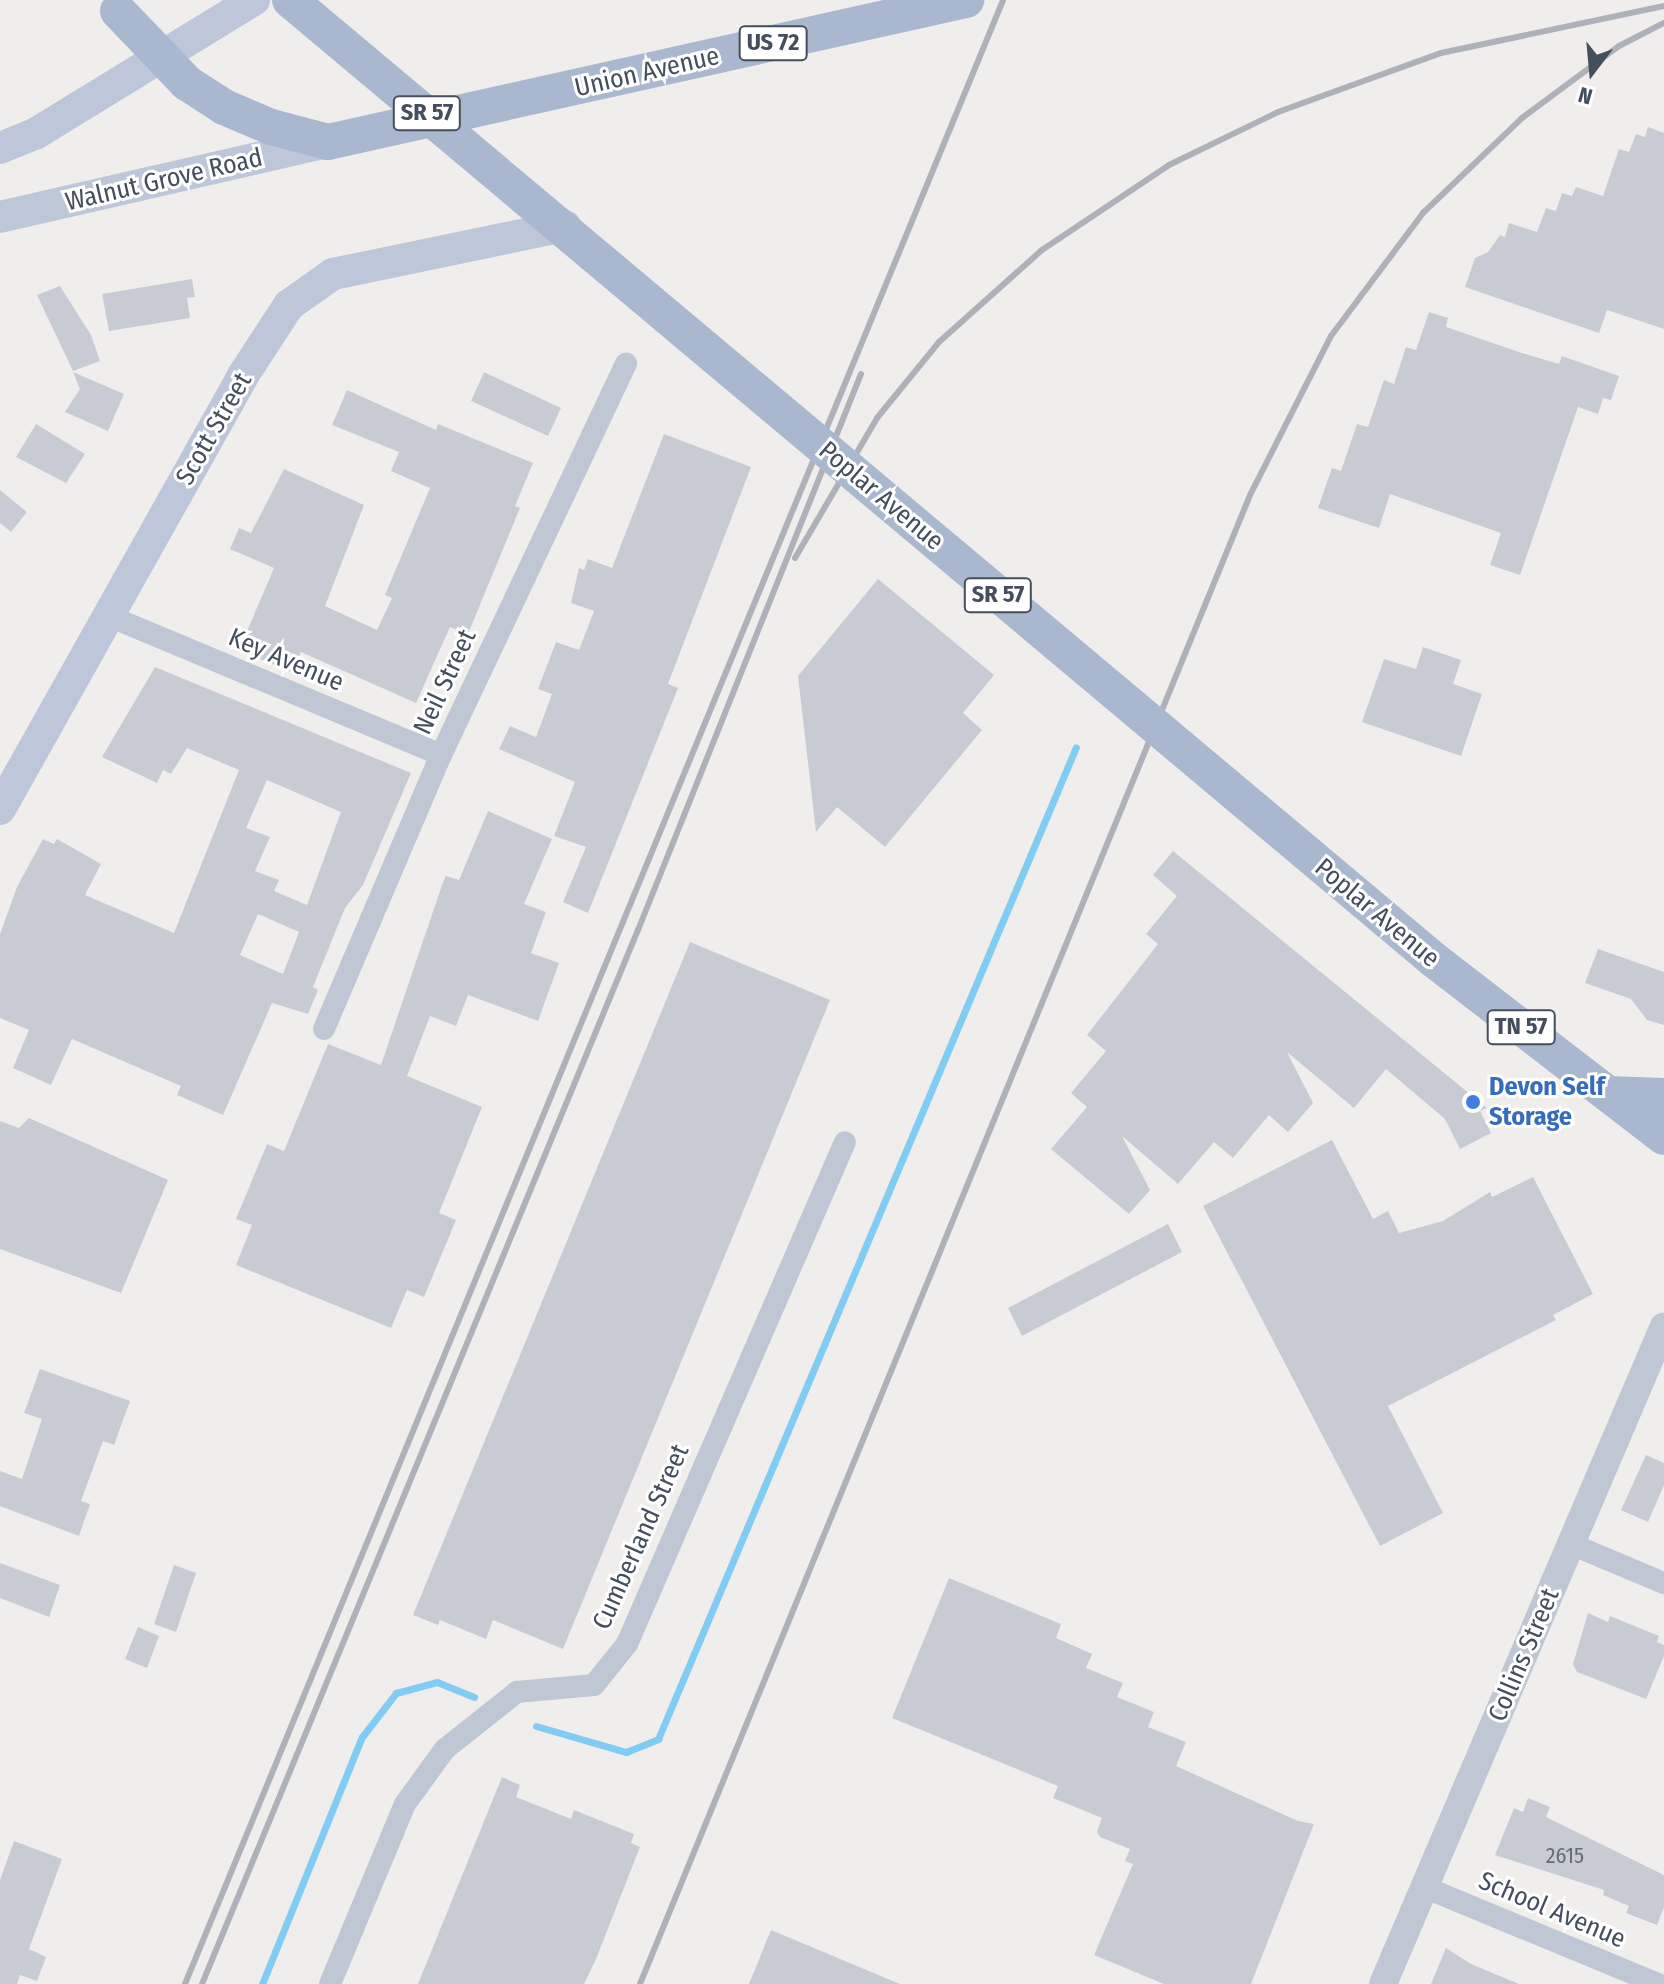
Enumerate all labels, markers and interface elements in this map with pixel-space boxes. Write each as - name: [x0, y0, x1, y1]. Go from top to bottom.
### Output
- road number: US 72: [737, 23, 809, 63]
- north arrow: [1552, 32, 1632, 112]
- street label: Union Avenue: [572, 40, 722, 104]
- text: N: [1575, 81, 1595, 110]
- road number: SR 57: [391, 93, 463, 133]
- street label: Walnut Grove Road: [63, 142, 265, 218]
- street label: Scott Street: [169, 367, 259, 491]
- street label: Poplar Avenue: [812, 435, 950, 557]
- road number: SR 57: [962, 575, 1034, 615]
- street label: Key Avenue: [224, 622, 348, 698]
- street label: Neil Street: [407, 625, 483, 739]
- street label: Poplar Avenue: [1308, 852, 1446, 974]
- road number: TN 57: [1485, 1007, 1557, 1047]
- place label: Devon Self Storage: [1489, 1071, 1605, 1132]
- marker: Devon Self Storage: [1464, 1093, 1482, 1111]
- street label: Cumberland Street: [586, 1440, 696, 1634]
- street label: Collins Street: [1482, 1584, 1566, 1726]
- house number: 2615: [1546, 1843, 1584, 1869]
- street label: School Avenue: [1474, 1865, 1630, 1955]

